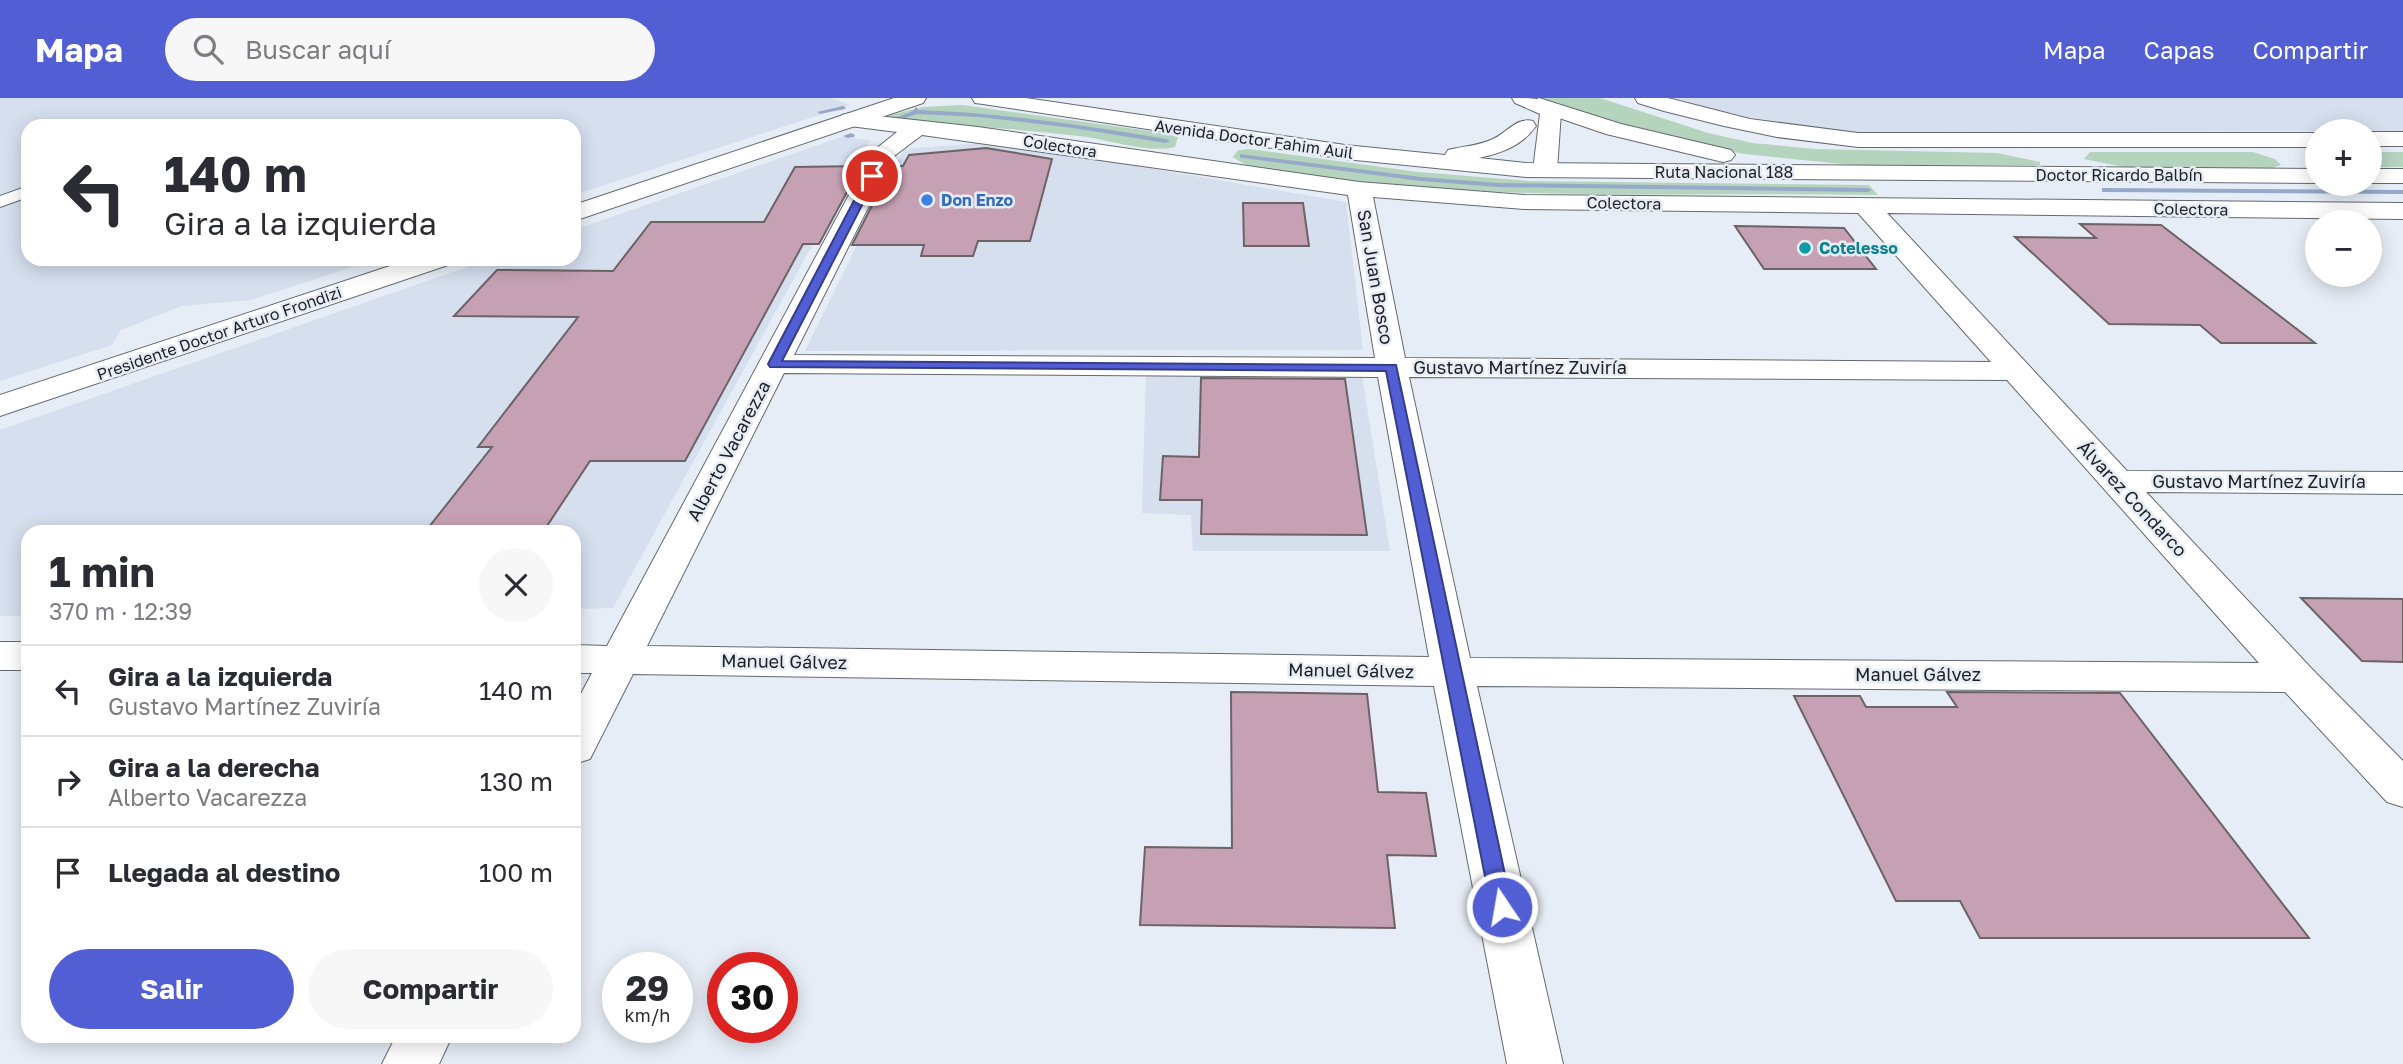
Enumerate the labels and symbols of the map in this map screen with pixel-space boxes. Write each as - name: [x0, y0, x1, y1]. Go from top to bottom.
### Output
- street label: Avenida Doctor Fahim Auil: [1153, 115, 1355, 163]
- street label: Colectora: [1022, 130, 1098, 162]
- pin: [842, 146, 902, 206]
- street label: Ruta Nacional 188: [1655, 162, 1793, 182]
- street label: Doctor Ricardo Balbín: [2035, 165, 2203, 185]
- place label: Don Enzo: [941, 190, 1013, 210]
- marker: Don Enzo: [919, 192, 935, 208]
- street label: Colectora: [1587, 192, 1661, 214]
- street label: Colectora: [2154, 198, 2228, 220]
- street label: San Juan Bosco: [1353, 208, 1399, 346]
- place label: Cotelesso: [1819, 238, 1898, 258]
- marker: Cotelesso: [1797, 240, 1813, 256]
- street label: Presidente Doctor Arturo Frondizi: [94, 282, 344, 384]
- street label: Gustavo Martínez Zuviría: [1413, 356, 1627, 378]
- street label: Alberto Vacarezza: [682, 377, 774, 525]
- street label: Álvarez Condarco: [2073, 436, 2192, 561]
- street label: Gustavo Martínez Zuviría: [2152, 470, 2366, 492]
- street label: Manuel Gálvez: [721, 649, 847, 673]
- street label: Manuel Gálvez: [1288, 658, 1414, 682]
- street label: Manuel Gálvez: [1855, 663, 1981, 685]
- position arrow: [1465, 870, 1539, 944]
- speed limit sign: 30: [707, 952, 798, 1043]

